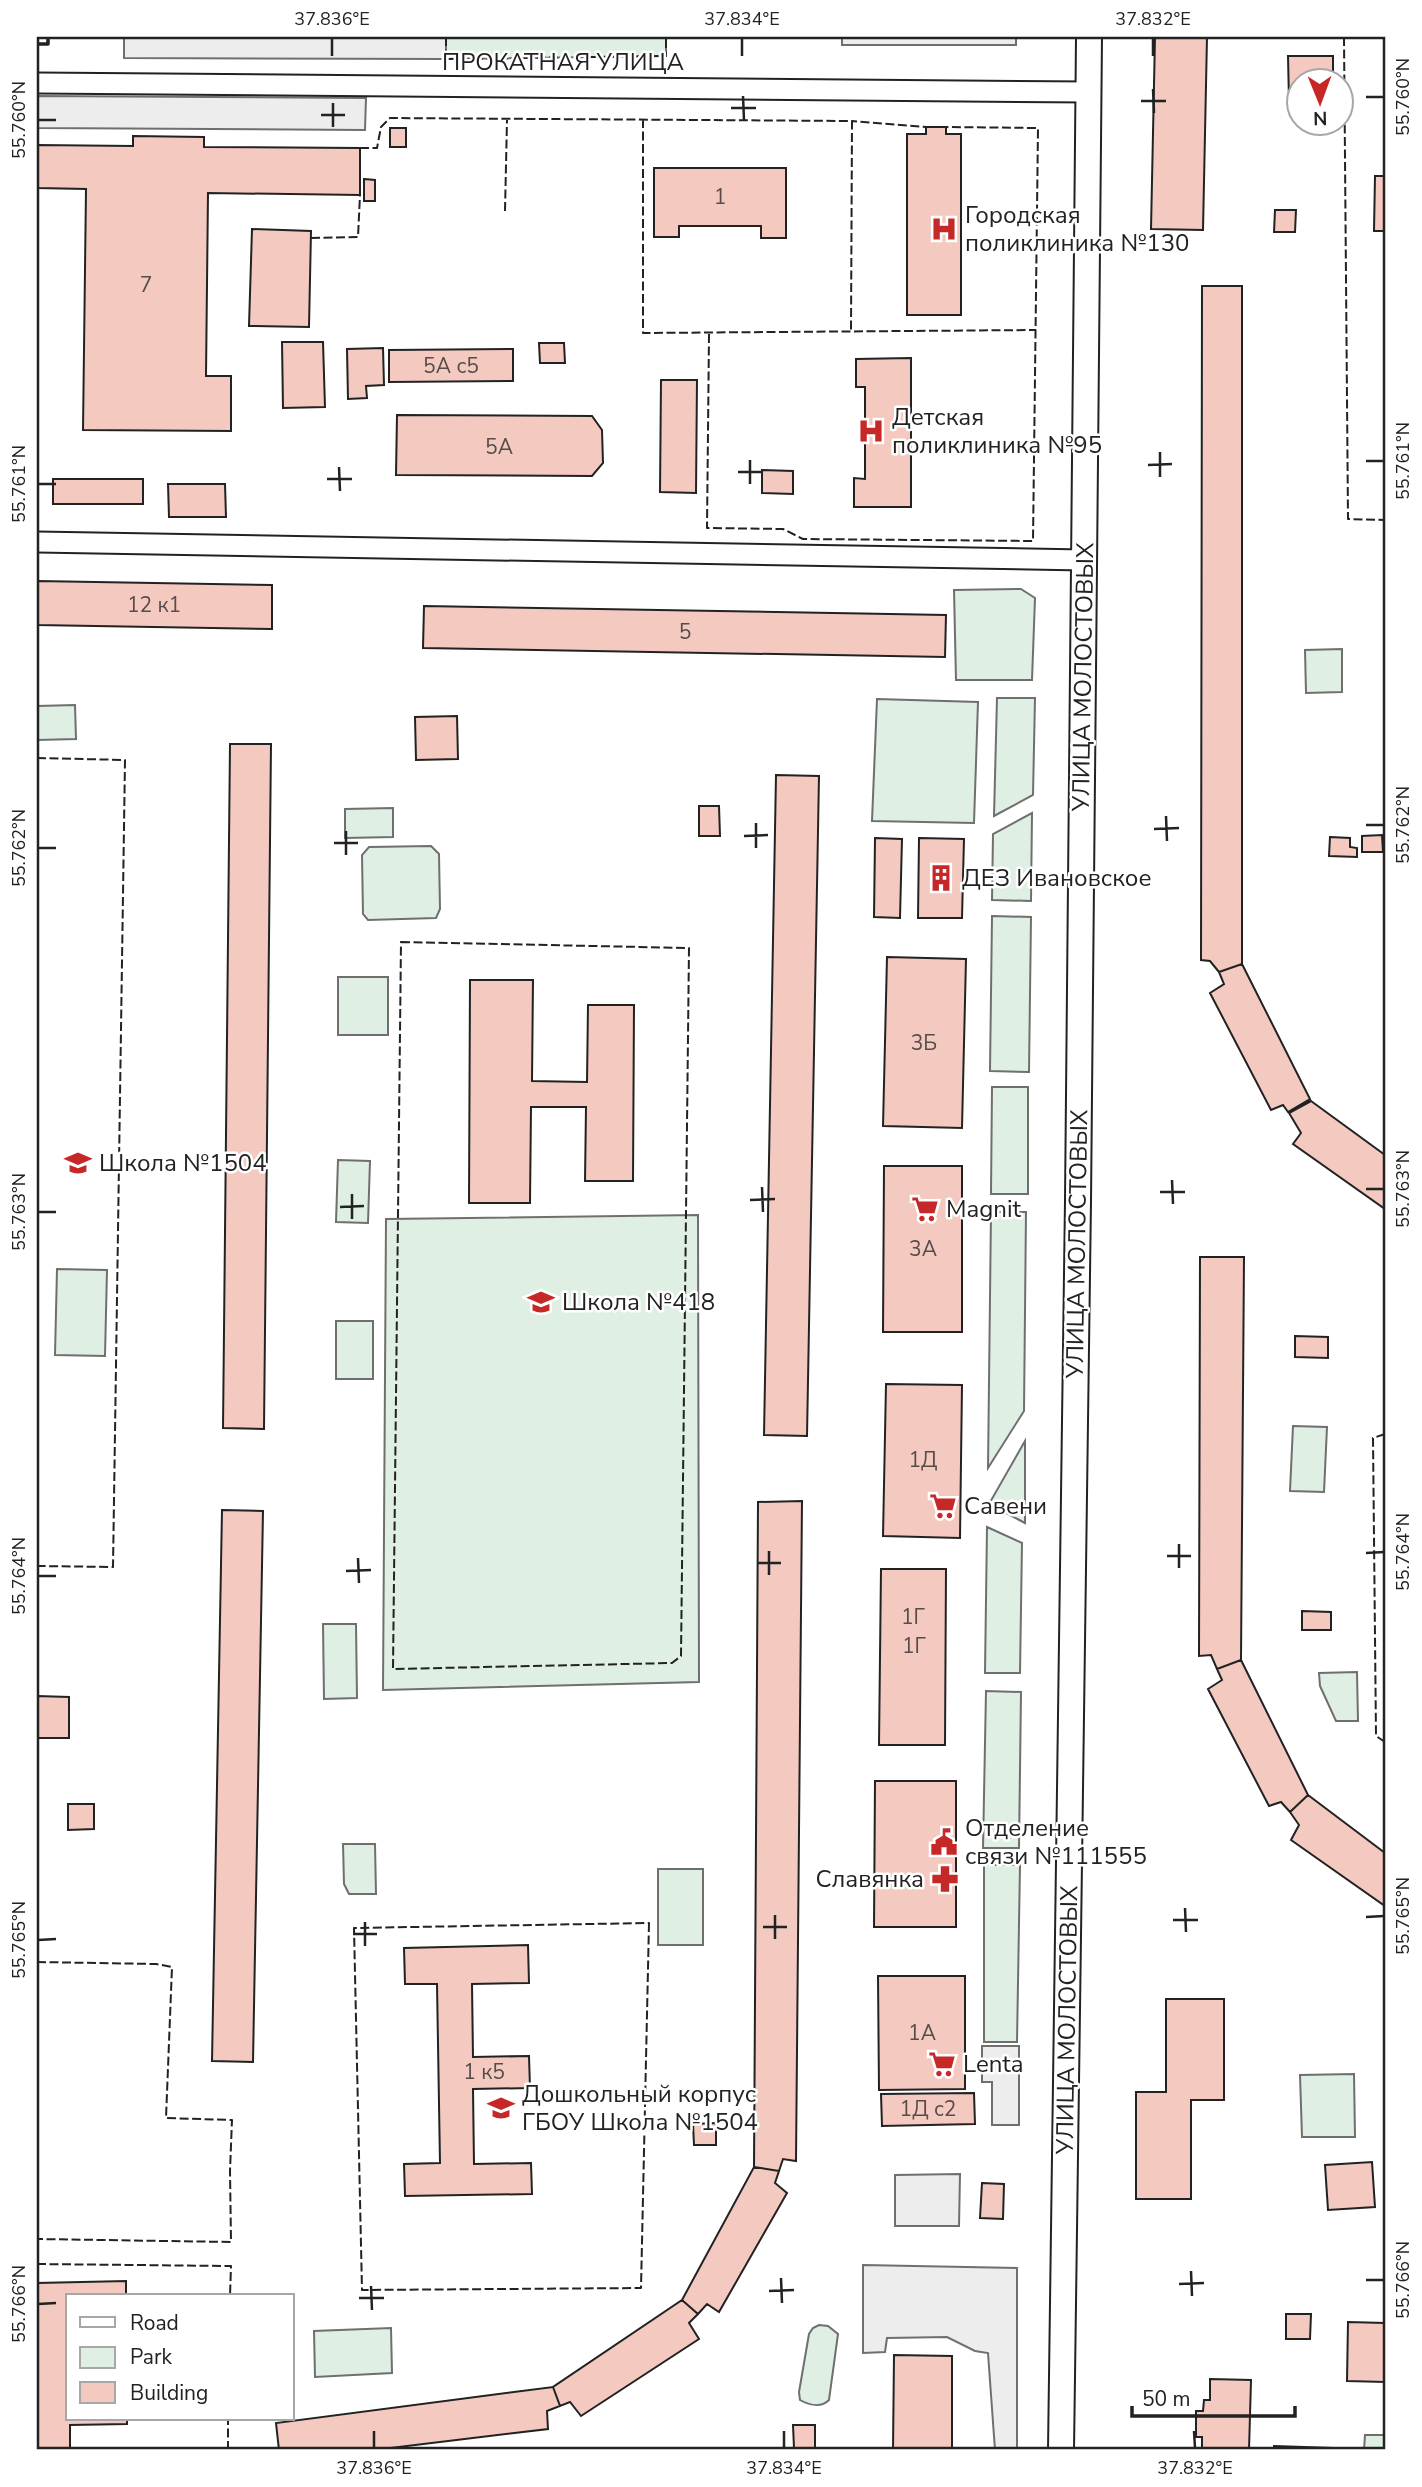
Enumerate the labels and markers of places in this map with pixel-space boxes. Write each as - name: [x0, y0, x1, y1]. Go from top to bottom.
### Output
- place label: Городская поликлиника №130: [965, 199, 1190, 259]
- hospital icon: Городская поликлиника №130: [929, 214, 959, 244]
- place label: Детская поликлиника №95: [892, 401, 1102, 461]
- hospital icon: Детская поликлиника №95: [856, 416, 886, 446]
- place label: ДЕЗ Ивановское: [962, 862, 1151, 894]
- building icon: ДЕЗ Ивановское: [926, 863, 956, 893]
- place label: Школа №1504: [99, 1147, 267, 1179]
- school or university icon: Школа №1504: [63, 1148, 93, 1178]
- place label: Magnit: [946, 1193, 1022, 1225]
- supermarket icon: Magnit: [910, 1194, 940, 1224]
- place label: Школа №418: [562, 1286, 715, 1318]
- school or university icon: Школа №418: [526, 1287, 556, 1317]
- place label: Савени: [964, 1490, 1047, 1522]
- supermarket icon: Савени: [928, 1491, 958, 1521]
- place label: Отделение связи №111555: [965, 1812, 1147, 1872]
- public building icon: Отделение связи №111555: [929, 1827, 959, 1857]
- place label: Славянка: [815, 1863, 924, 1895]
- pharmacy icon: Славянка: [930, 1864, 960, 1894]
- place label: Lenta: [963, 2048, 1023, 2080]
- supermarket icon: Lenta: [927, 2049, 957, 2079]
- place label: Дошкольный корпус ГБОУ Школа №1504: [522, 2078, 758, 2138]
- school or university icon: Дошкольный корпус ГБОУ Школа №1504: [486, 2093, 516, 2123]

